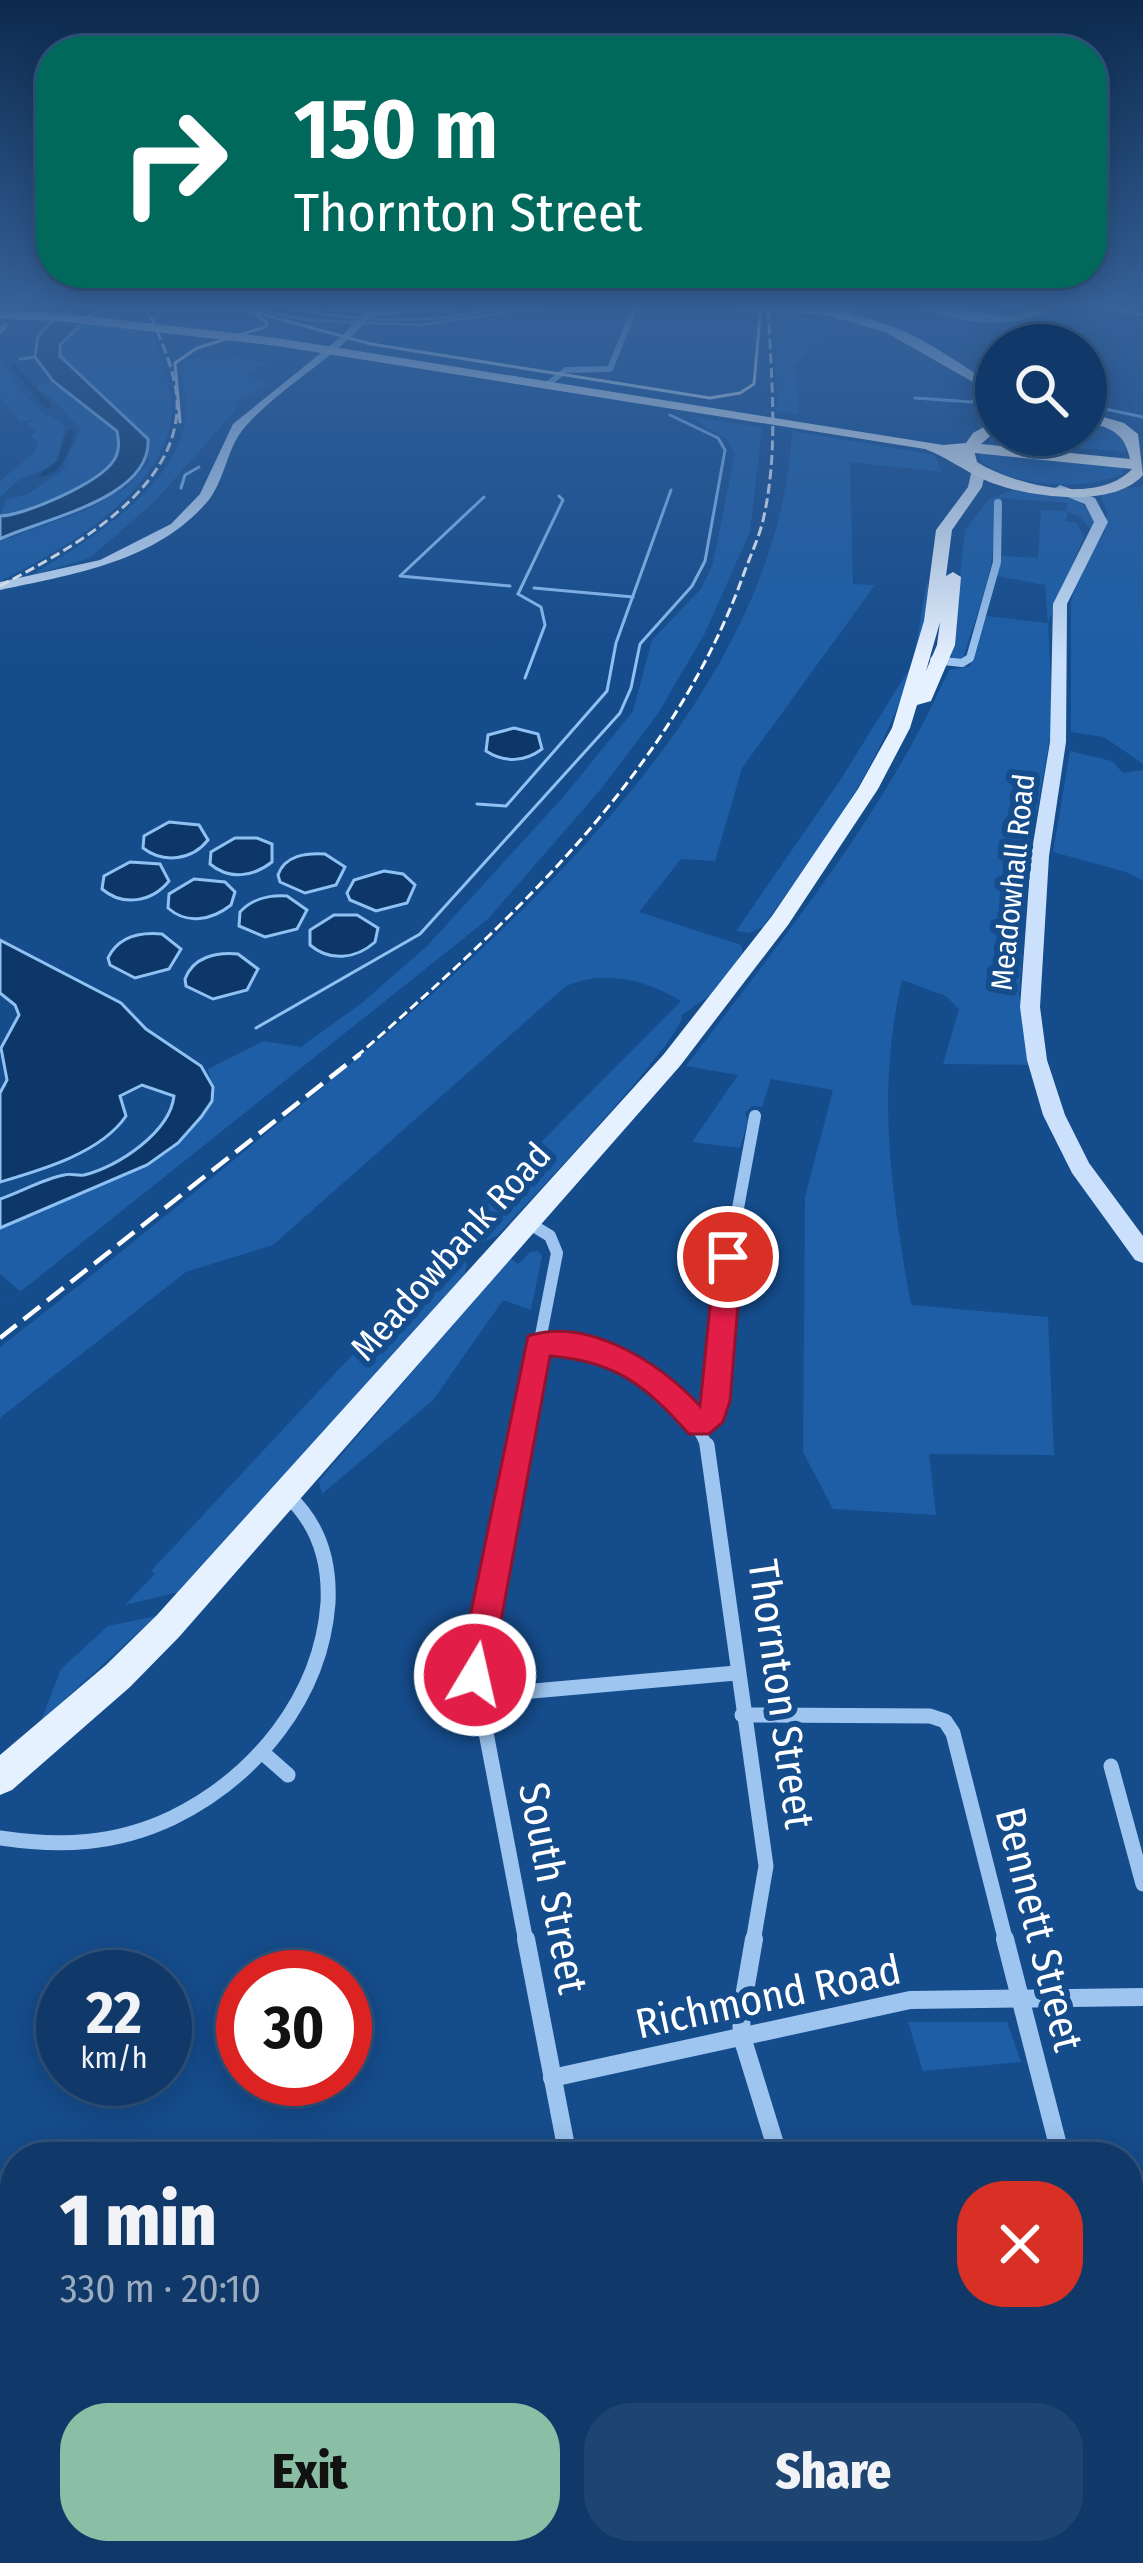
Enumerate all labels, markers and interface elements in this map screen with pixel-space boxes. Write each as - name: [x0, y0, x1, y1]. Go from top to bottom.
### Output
- text: 150 m: [294, 79, 498, 180]
- icon: right: [96, 84, 252, 240]
- text: Thornton Street: [294, 181, 642, 245]
- map controls: [975, 324, 1107, 456]
- button: search: [975, 324, 1107, 456]
- street label: Meadowhall Road: [984, 772, 1042, 992]
- street label: Meadowbank Road: [341, 1134, 560, 1370]
- pin: [677, 1206, 779, 1308]
- icon: arrive: [695, 1224, 761, 1290]
- street label: Thornton Street: [737, 1557, 825, 1832]
- position arrow: [412, 1612, 538, 1738]
- street label: South Street: [508, 1778, 598, 1998]
- street label: Bennett Street: [985, 1802, 1094, 2057]
- street label: Richmond Road: [631, 1945, 905, 2049]
- speed limit sign: 30: [216, 1950, 372, 2106]
- text: 22: [86, 1977, 142, 2049]
- text: km/h: [81, 2040, 147, 2076]
- text: 1 min: [60, 2178, 217, 2264]
- button: close: [957, 2181, 1083, 2307]
- text: 330 m · 20:10: [60, 2266, 261, 2312]
- button: Exit: [60, 2403, 560, 2541]
- button: Share: [584, 2403, 1083, 2541]

